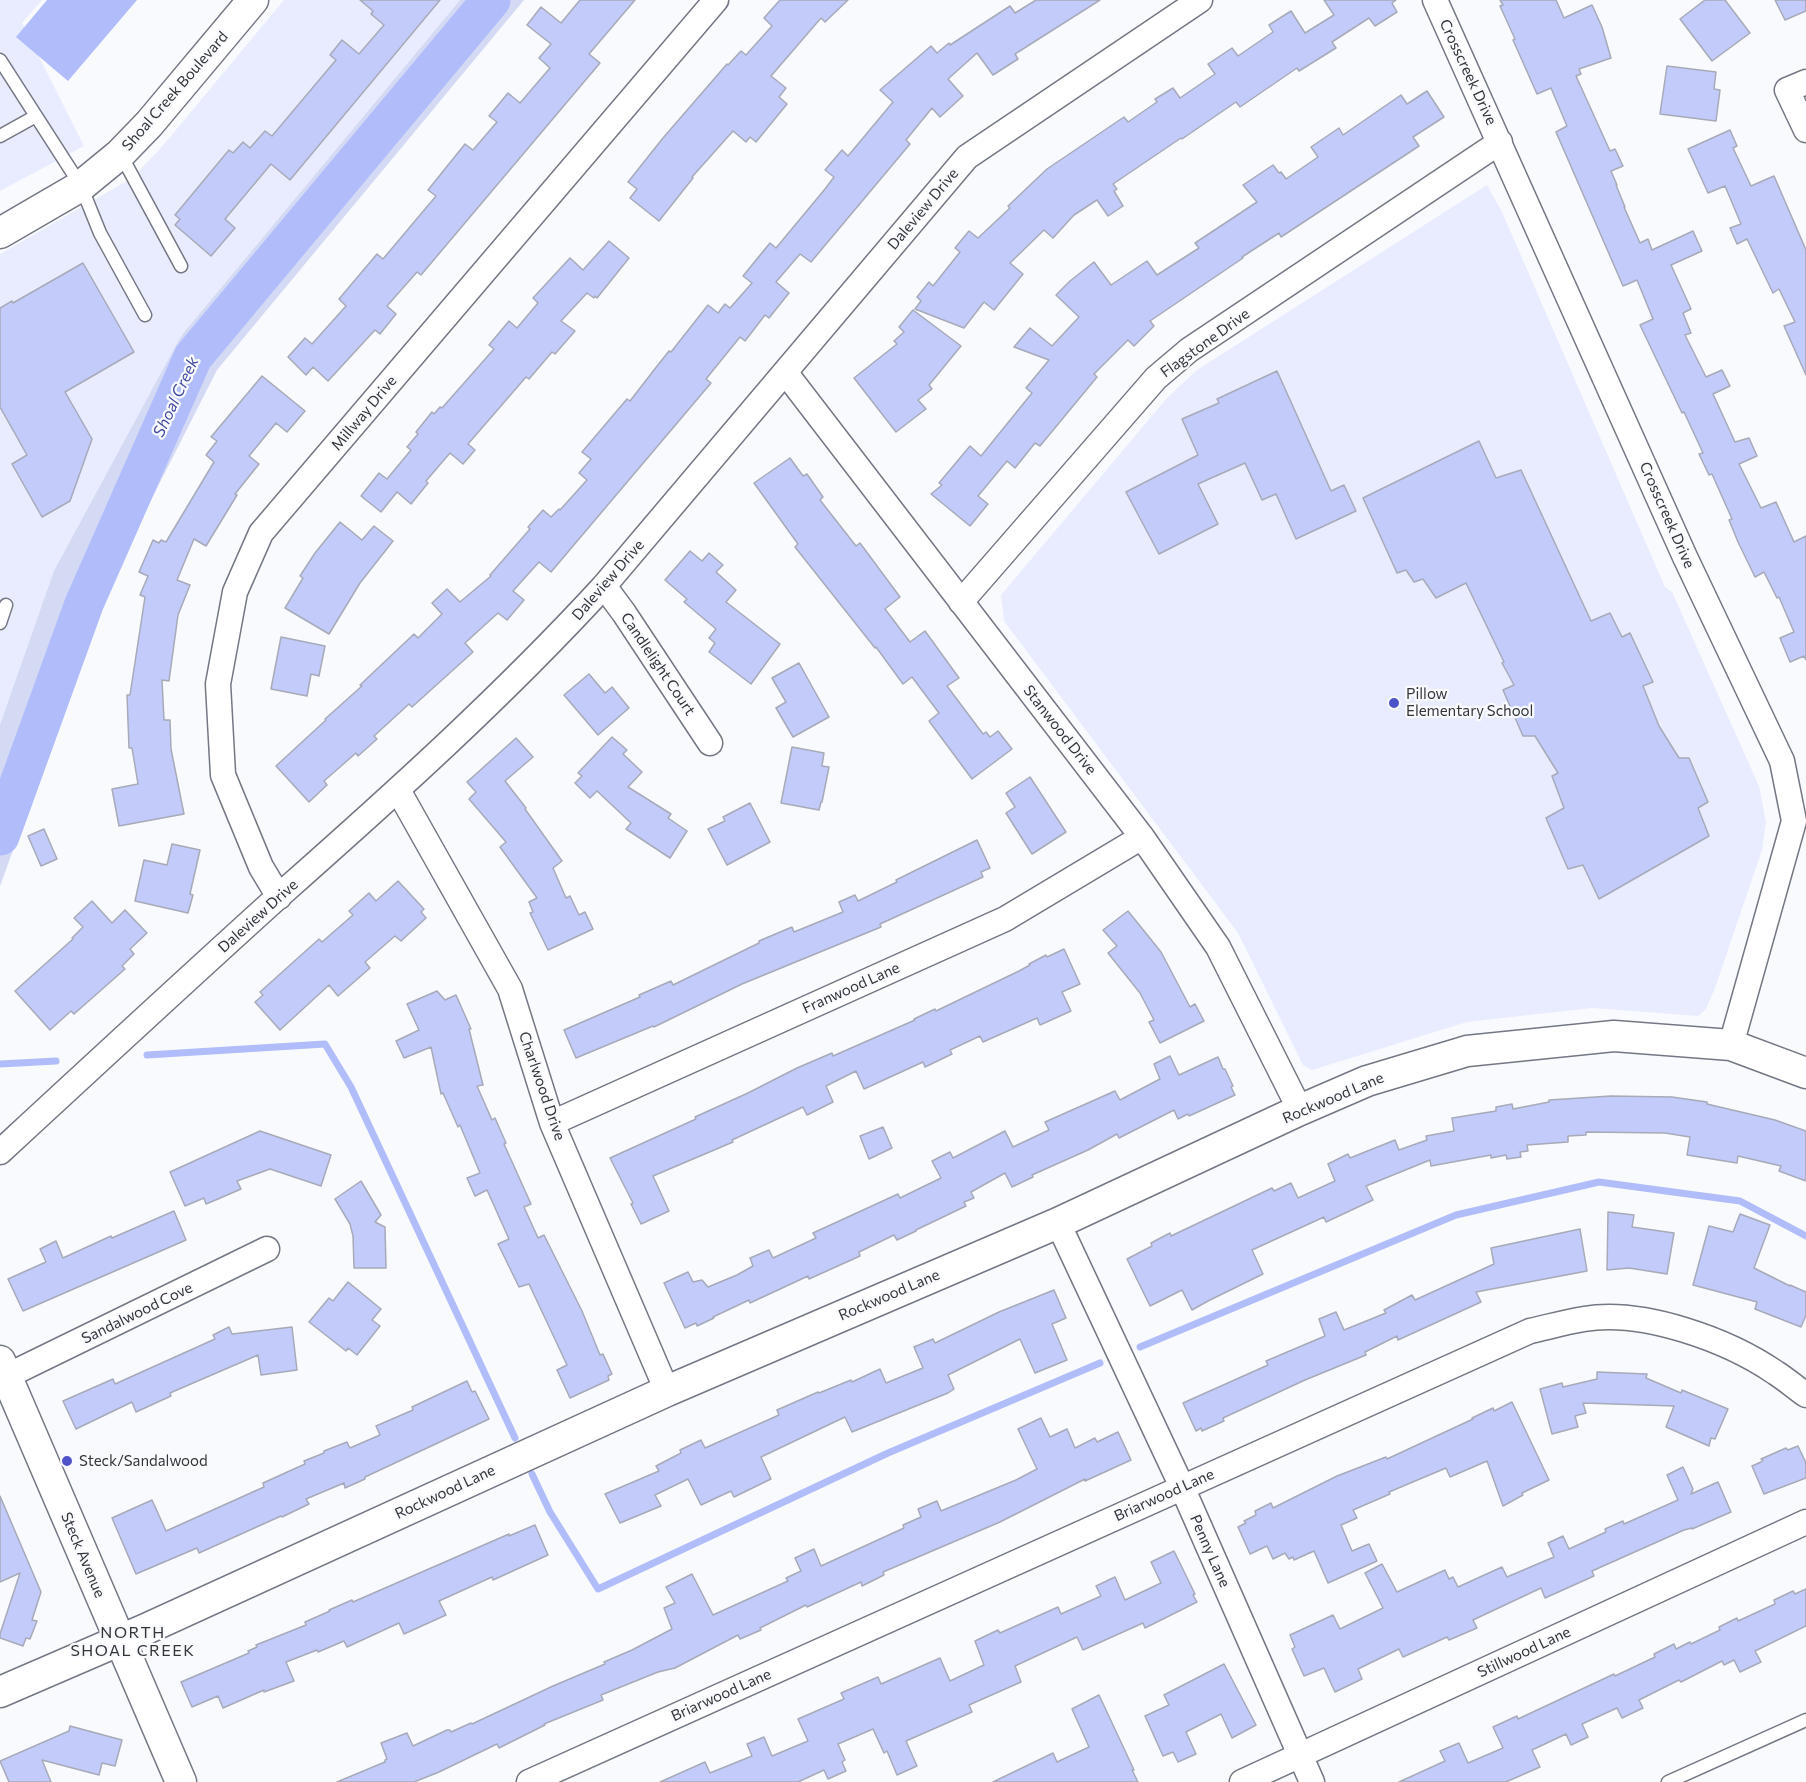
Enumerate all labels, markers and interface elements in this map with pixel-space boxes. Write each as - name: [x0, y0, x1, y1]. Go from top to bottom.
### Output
- street label: Crosscreek Drive: [1436, 16, 1500, 128]
- street label: Shoal Creek Boulevard: [118, 28, 232, 154]
- street label: Daleview Drive: [884, 165, 962, 253]
- street label: Flagstone Drive: [1157, 305, 1253, 381]
- water label: Shoal Creek: [149, 354, 203, 440]
- street label: Millway Drive: [327, 372, 401, 454]
- street label: Crosscreek Drive: [1635, 459, 1699, 571]
- street label: Daleview Drive: [568, 536, 648, 624]
- street label: Candlelight Court: [617, 609, 699, 719]
- street label: Stanwood Drive: [1020, 682, 1100, 778]
- place label: Pillow Elementary School: [1406, 685, 1533, 720]
- marker: Pillow Elementary School: [1387, 696, 1401, 710]
- street label: Daleview Drive: [215, 876, 301, 956]
- street label: Franwood Lane: [800, 958, 902, 1018]
- street label: Charlwood Drive: [515, 1029, 569, 1143]
- street label: Rockwood Lane: [1280, 1069, 1386, 1127]
- street label: Rockwood Lane: [836, 1266, 942, 1324]
- street label: Sandalwood Cove: [79, 1278, 195, 1348]
- place label: Steck/Sandalwood: [79, 1452, 208, 1470]
- marker: Steck/Sandalwood: [60, 1454, 74, 1468]
- street label: Rockwood Lane: [392, 1461, 498, 1523]
- street label: Briarwood Lane: [1111, 1465, 1217, 1525]
- street label: Steck Avenue: [57, 1510, 109, 1600]
- street label: Penny Lane: [1186, 1512, 1234, 1590]
- district label: NORTH SHOAL CREEK: [70, 1623, 196, 1661]
- street label: Stillwood Lane: [1475, 1623, 1573, 1681]
- street label: Briarwood Lane: [668, 1665, 774, 1725]

